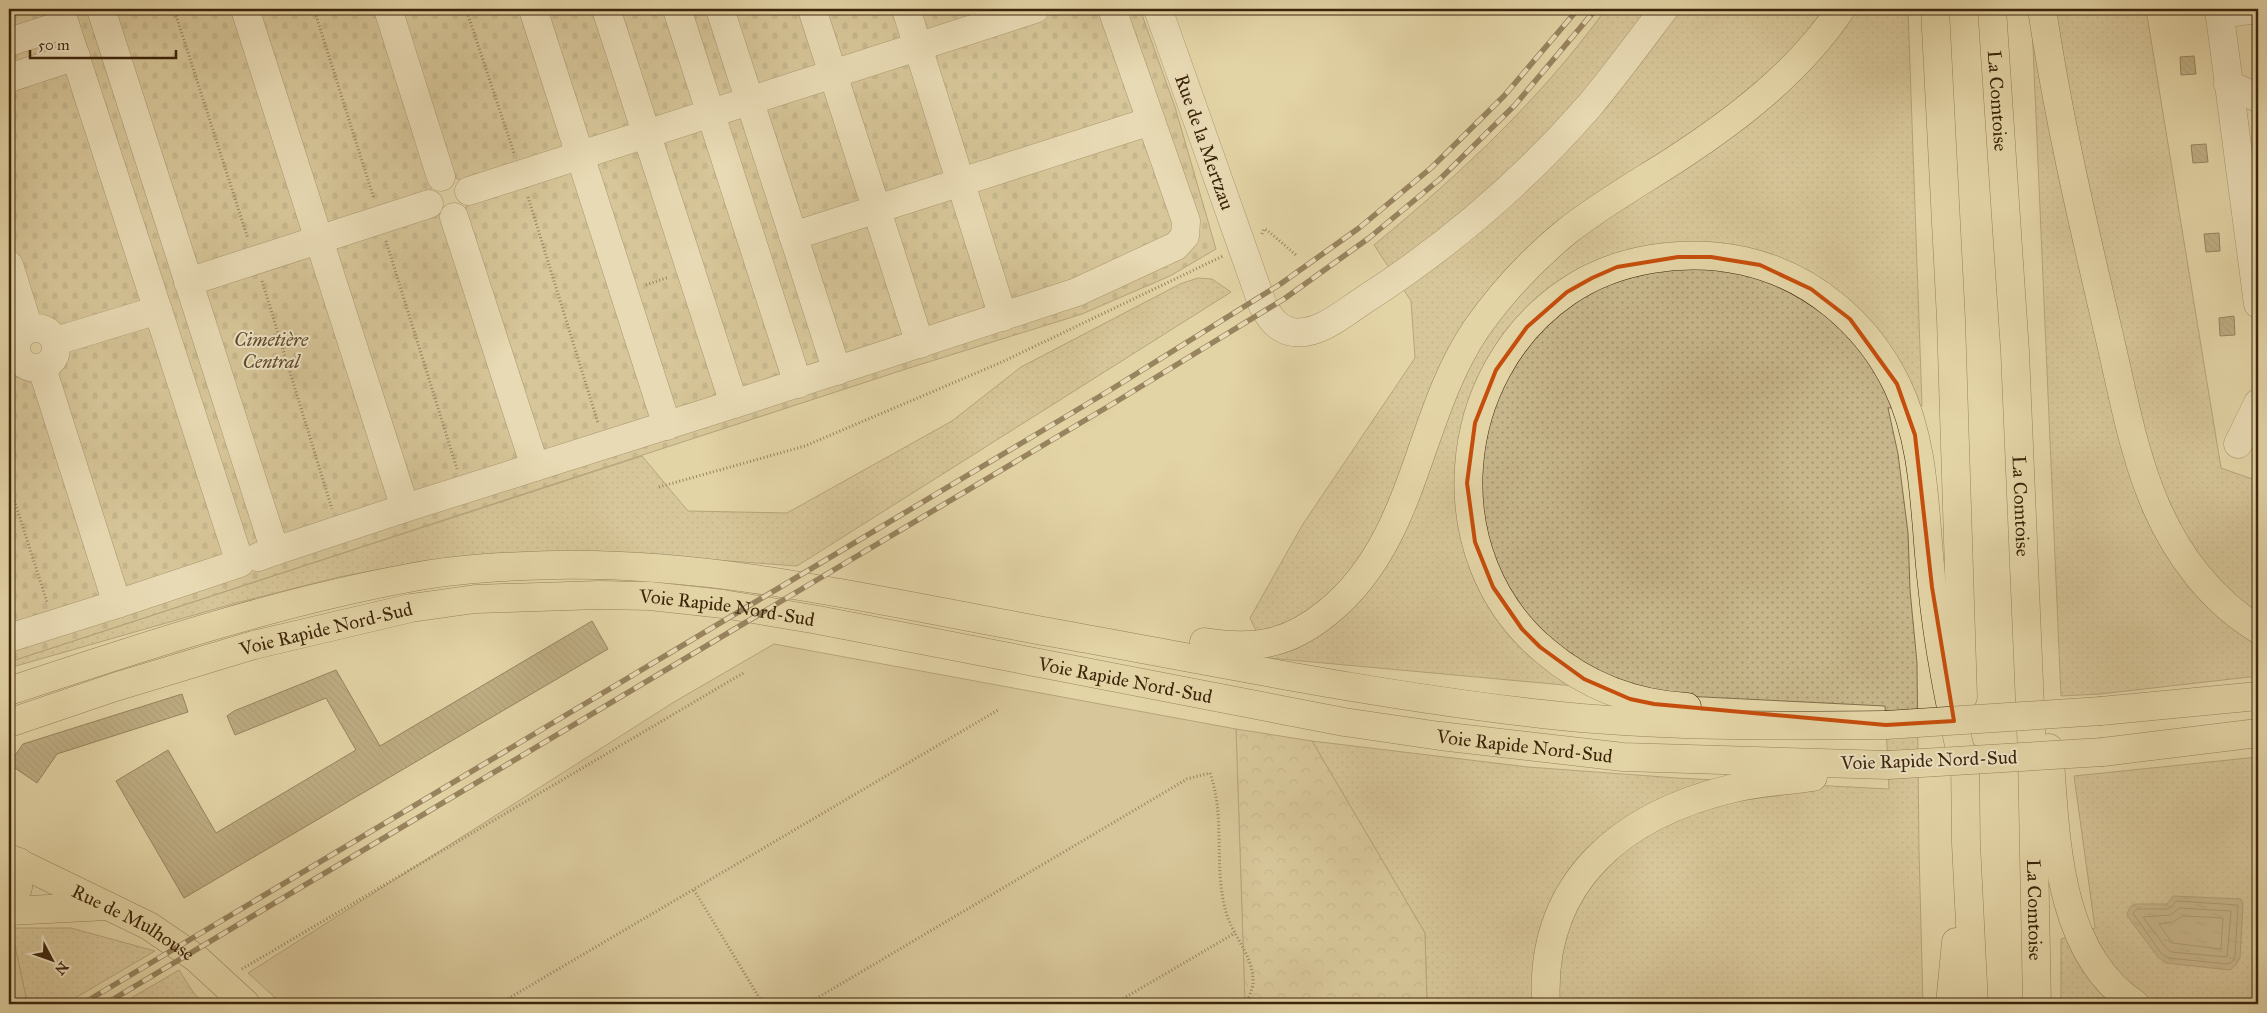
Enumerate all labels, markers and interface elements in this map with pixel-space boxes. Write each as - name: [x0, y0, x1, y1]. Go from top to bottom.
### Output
- scale bar: [30, 28, 176, 60]
- text: 50 m: [38, 36, 70, 54]
- street label: La Comtoise: [1983, 50, 2013, 152]
- street label: Rue de la Mertzau: [1170, 71, 1240, 213]
- park label: Cimetière Central: [234, 328, 309, 373]
- street label: La Comtoise: [2008, 455, 2035, 557]
- street label: Voie Rapide Nord-Sud: [638, 584, 817, 631]
- street label: Voie Rapide Nord-Sud: [236, 596, 415, 661]
- street label: Voie Rapide Nord-Sud: [1035, 651, 1215, 708]
- street label: Voie Rapide Nord-Sud: [1435, 724, 1614, 767]
- street label: Voie Rapide Nord-Sud: [1839, 745, 2018, 775]
- street label: La Comtoise: [2023, 859, 2048, 961]
- street label: Rue de Mulhouse: [68, 879, 199, 965]
- north arrow: [28, 936, 78, 986]
- text: N: [51, 958, 72, 978]

